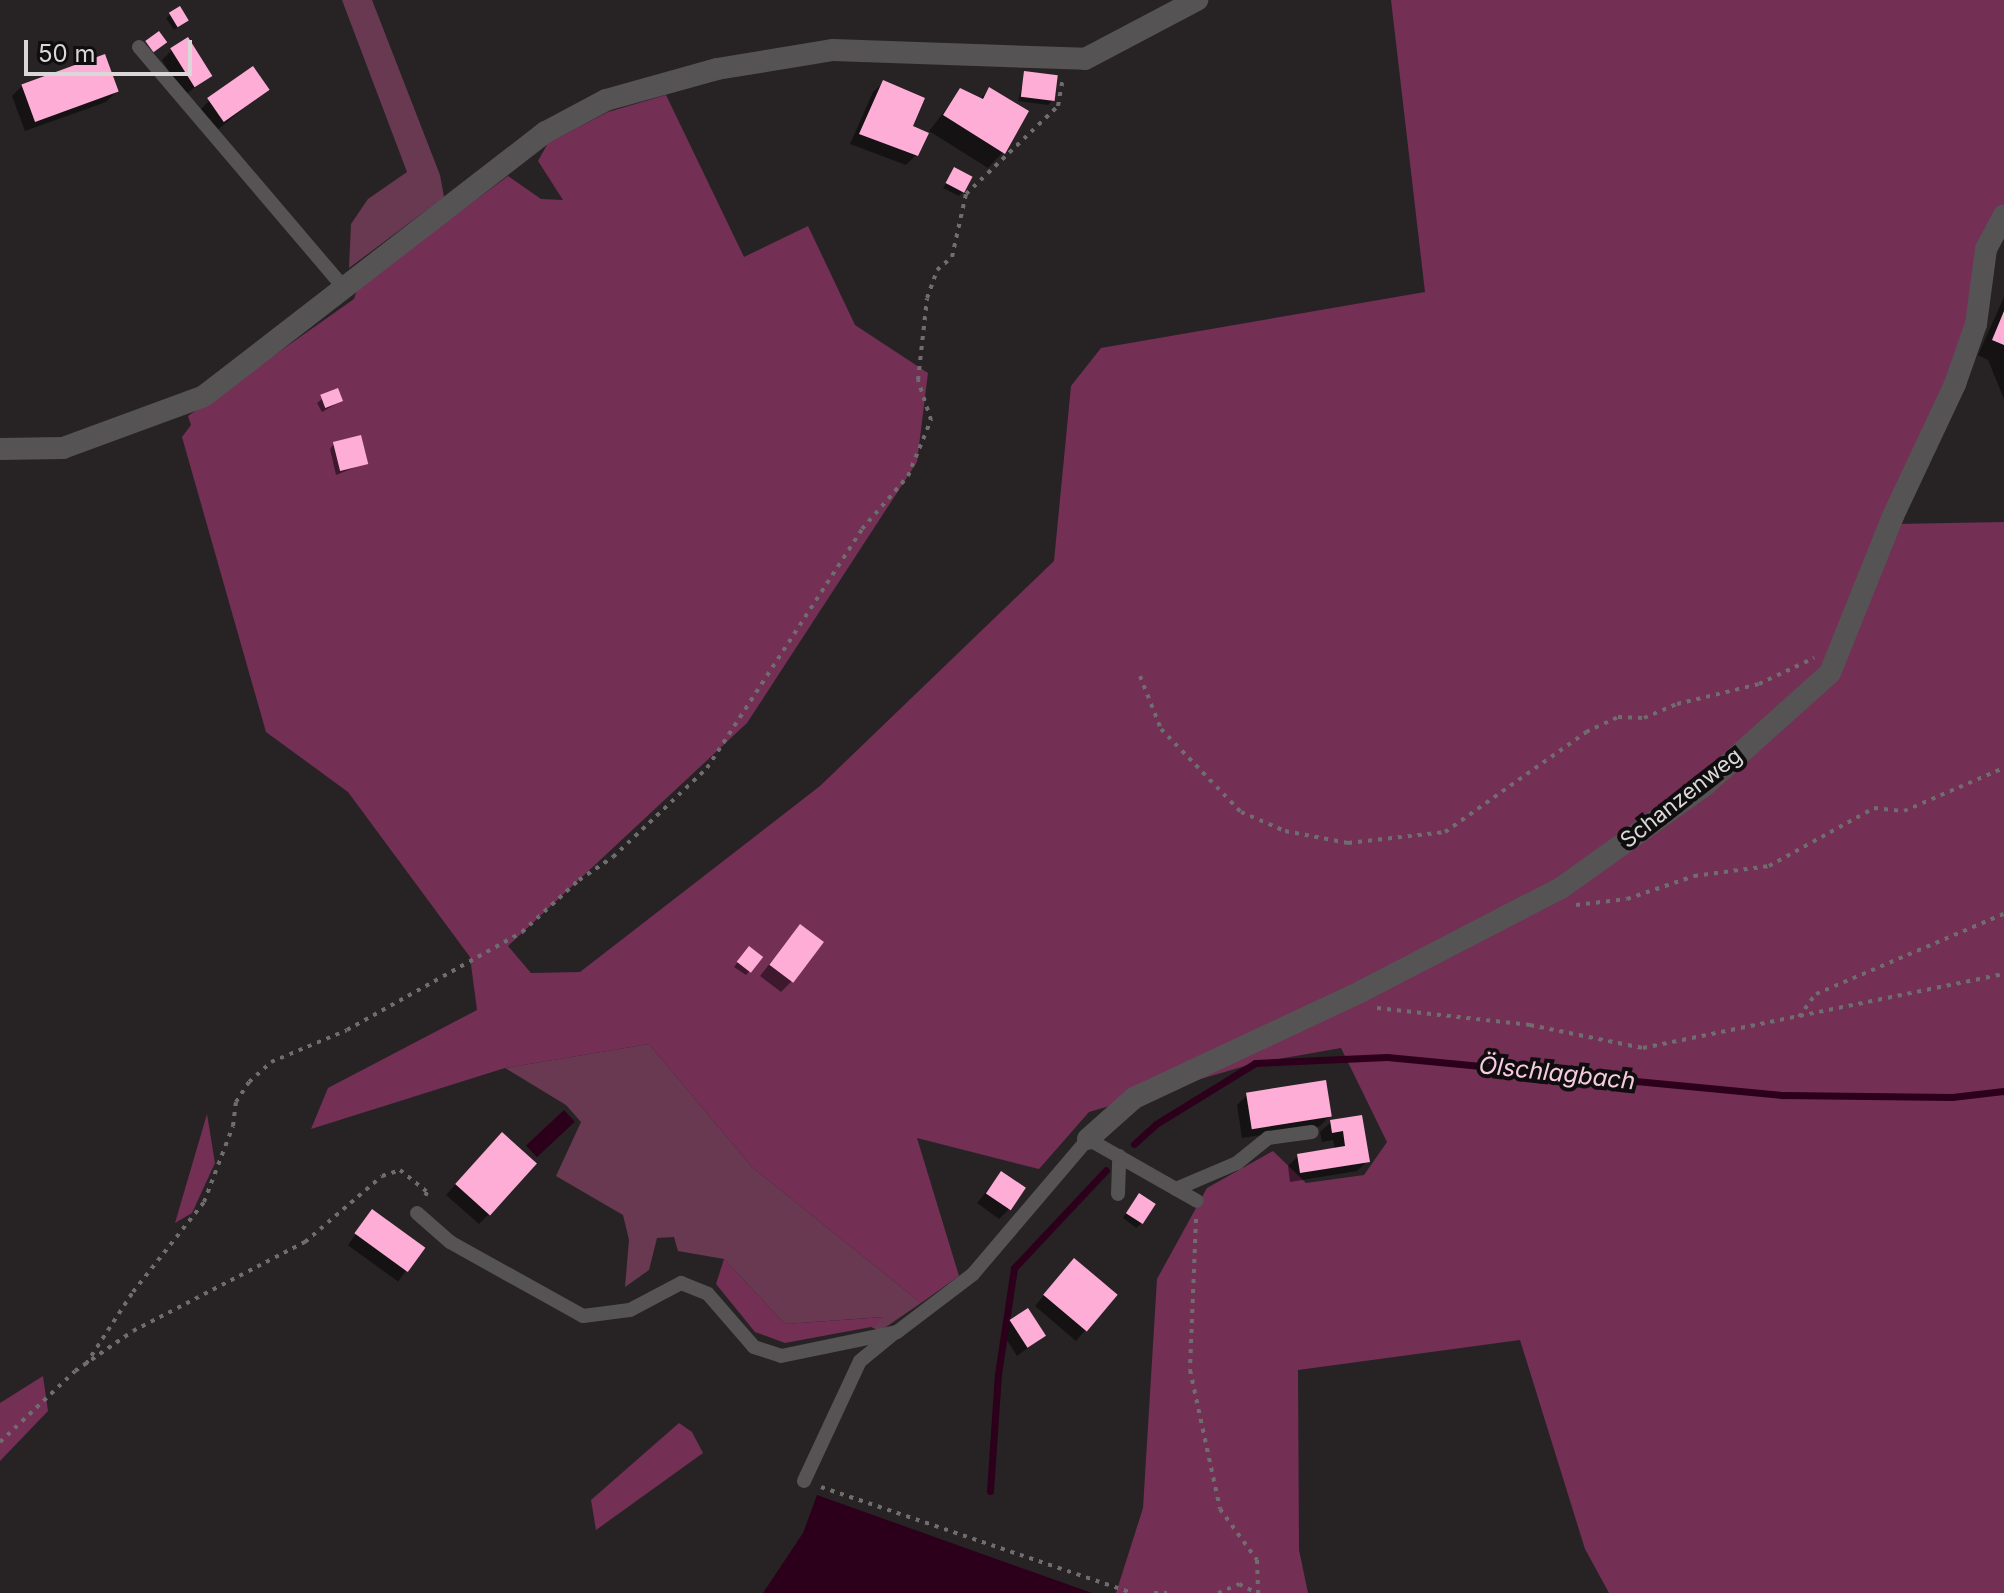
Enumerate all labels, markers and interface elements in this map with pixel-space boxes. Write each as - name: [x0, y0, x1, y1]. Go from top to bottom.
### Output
- scale bar: [28, 24, 196, 74]
- text: 50 m: [38, 39, 96, 68]
- street label: Schanzenweg: [1615, 742, 1747, 854]
- water label: Ölschlagbach: [1477, 1050, 1637, 1096]

